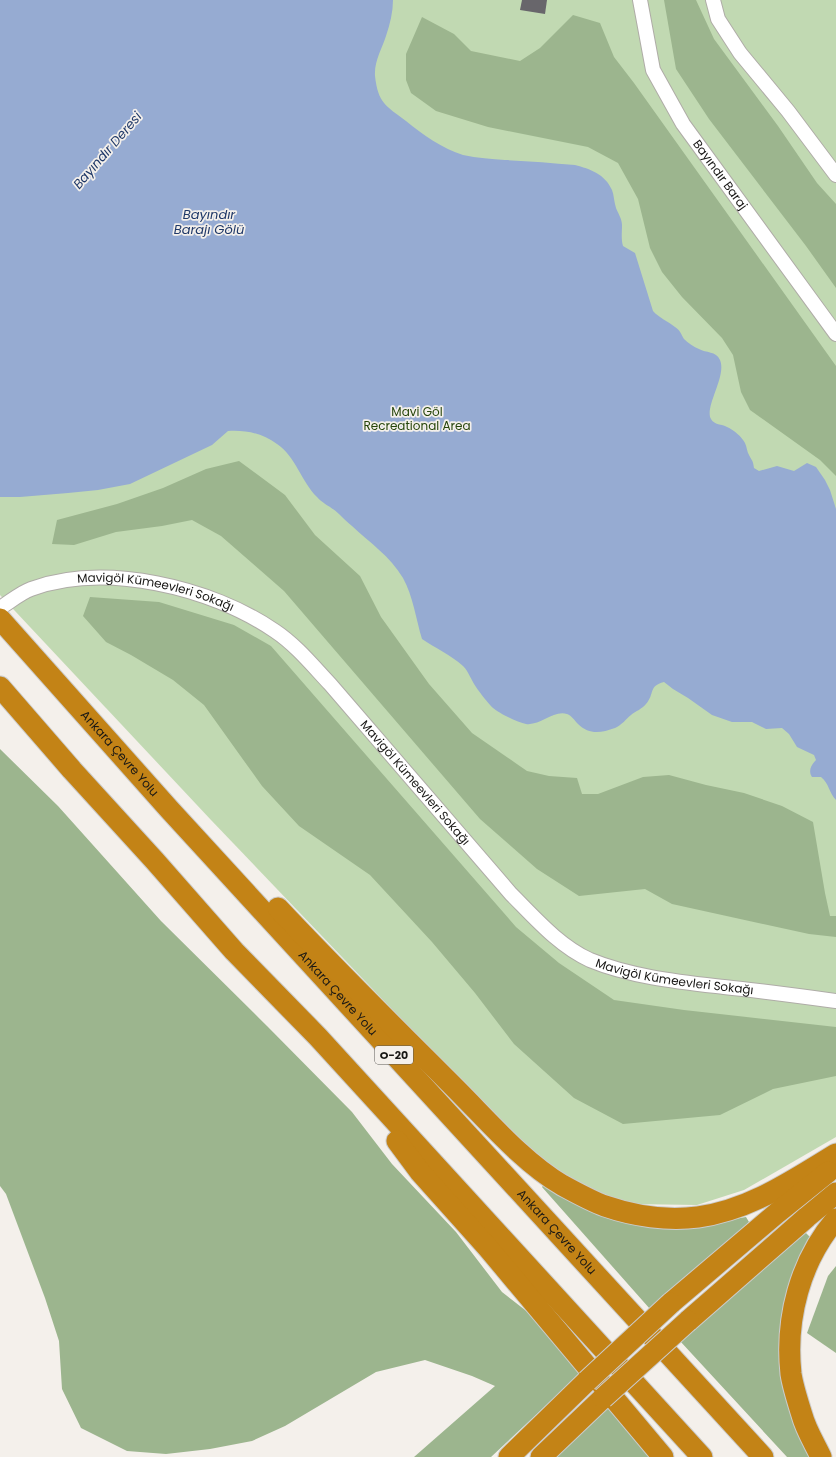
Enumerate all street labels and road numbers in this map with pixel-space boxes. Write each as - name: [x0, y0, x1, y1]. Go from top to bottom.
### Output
- street label: Bayındır Baraj: [689, 136, 752, 213]
- street label: Mavigöl Kümeevleri Sokağı: [77, 569, 237, 615]
- street label: Ankara Çevre Yolu: [77, 706, 163, 800]
- street label: Mavigöl Kümeevleri Sokağı: [357, 716, 474, 849]
- street label: Ankara Çevre Yolu: [295, 946, 381, 1039]
- street label: Mavigöl Kümeevleri Sokağı: [593, 954, 755, 998]
- road number: O-20: [375, 1046, 413, 1064]
- street label: Ankara Çevre Yolu: [514, 1185, 600, 1278]

